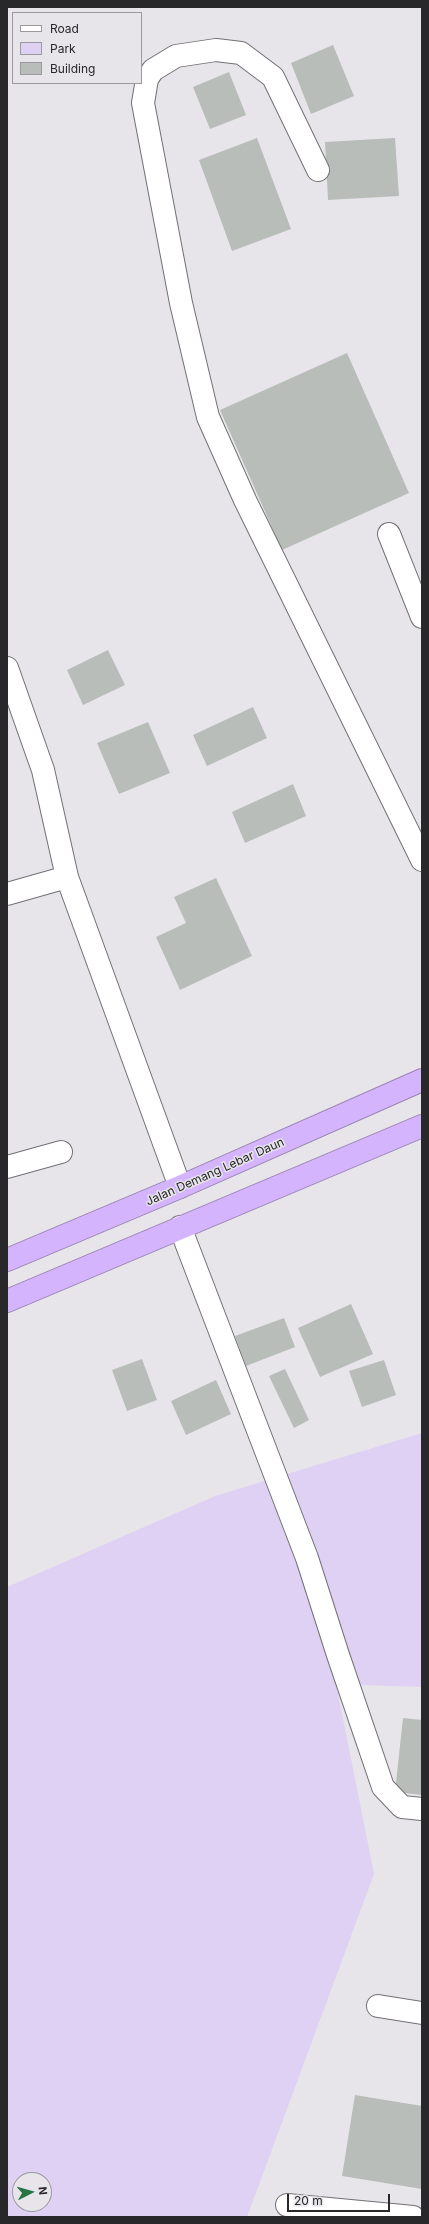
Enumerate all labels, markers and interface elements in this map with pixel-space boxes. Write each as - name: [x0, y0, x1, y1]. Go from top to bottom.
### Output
- legend: [12, 12, 142, 84]
- text: Road: [50, 21, 79, 36]
- text: Park: [50, 41, 76, 56]
- text: Building: [50, 61, 95, 76]
- street label: Jalan Demang Lebar Daun: [144, 1135, 286, 1209]
- north arrow: [12, 2172, 52, 2212]
- text: N: [36, 2186, 50, 2196]
- scale bar: [289, 2186, 392, 2212]
- text: 20 m: [294, 2193, 323, 2208]

